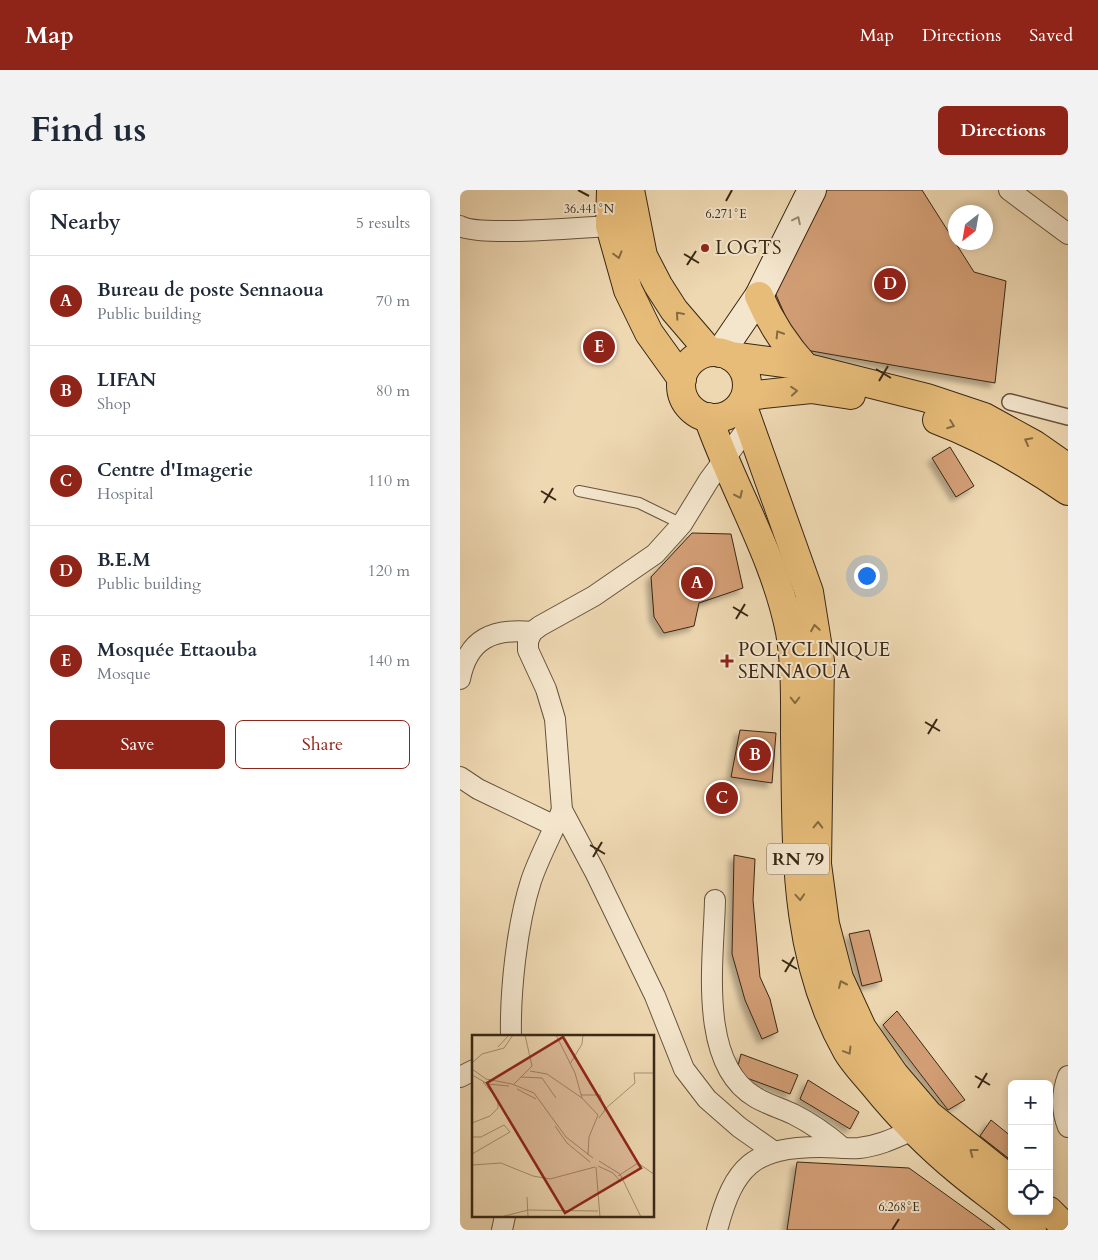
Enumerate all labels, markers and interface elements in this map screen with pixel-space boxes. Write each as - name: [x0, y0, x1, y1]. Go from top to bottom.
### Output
- text: Map: [25, 19, 74, 52]
- text: Map: [860, 23, 894, 48]
- text: Directions: [922, 23, 1001, 48]
- text: Saved: [1029, 23, 1073, 48]
- text: Find us: [30, 106, 146, 154]
- button: Directions: [938, 106, 1068, 155]
- text: 36.441°N: [564, 201, 615, 217]
- north arrow: [948, 205, 993, 250]
- text: 6.271°E: [705, 206, 747, 222]
- text: Nearby: [50, 208, 121, 237]
- text: 5 results: [356, 212, 410, 234]
- one-way arrow: [791, 216, 801, 225]
- place label: LOGTS: [715, 235, 781, 261]
- marker: LOGTS: [699, 242, 711, 254]
- one-way arrow: [612, 251, 622, 259]
- pin: D: [874, 265, 906, 303]
- text: Bureau de poste Sennaoua: [97, 277, 324, 303]
- text: A: [60, 290, 72, 312]
- text: 70 m: [376, 290, 410, 312]
- text: Public building: [97, 303, 201, 325]
- one-way arrow: [675, 311, 684, 320]
- pin: E: [583, 328, 615, 366]
- one-way arrow: [775, 331, 785, 340]
- text: LIFAN: [97, 367, 156, 393]
- text: B: [60, 380, 72, 402]
- text: 80 m: [376, 380, 410, 402]
- one-way arrow: [790, 386, 798, 397]
- text: Shop: [97, 393, 131, 415]
- one-way arrow: [947, 420, 955, 430]
- one-way arrow: [1024, 437, 1033, 447]
- text: Centre d'Imagerie: [97, 457, 253, 483]
- text: C: [60, 470, 72, 492]
- text: 110 m: [368, 470, 410, 492]
- text: Hospital: [97, 483, 153, 505]
- one-way arrow: [733, 489, 743, 498]
- text: B.E.M: [97, 547, 151, 573]
- text: D: [59, 560, 73, 582]
- text: 120 m: [368, 560, 410, 582]
- your location: [854, 563, 880, 589]
- pin: A: [681, 564, 713, 602]
- text: Public building: [97, 573, 201, 595]
- one-way arrow: [810, 624, 820, 632]
- text: Mosquée Ettaouba: [97, 637, 257, 663]
- place label: POLYCLINIQUE SENNAOUA: [738, 637, 890, 685]
- text: E: [61, 650, 71, 672]
- text: 140 m: [368, 650, 410, 672]
- marker: POLYCLINIQUE SENNAOUA: [720, 654, 734, 668]
- text: Mosque: [97, 663, 151, 685]
- one-way arrow: [790, 696, 800, 704]
- button: Save: [50, 720, 225, 769]
- button: Share: [235, 720, 410, 769]
- pin: B: [739, 736, 771, 774]
- pin: C: [706, 779, 738, 817]
- one-way arrow: [813, 821, 823, 828]
- road number: RN 79: [767, 844, 829, 874]
- one-way arrow: [795, 893, 806, 901]
- one-way arrow: [838, 981, 848, 990]
- inset map: [472, 1035, 655, 1218]
- one-way arrow: [841, 1045, 851, 1054]
- map controls: [1008, 1080, 1053, 1215]
- button: +: [1008, 1080, 1053, 1125]
- button: −: [1008, 1125, 1053, 1170]
- one-way arrow: [970, 1149, 979, 1157]
- button: locate: [1008, 1170, 1053, 1215]
- text: 6.268°E: [878, 1199, 920, 1215]

